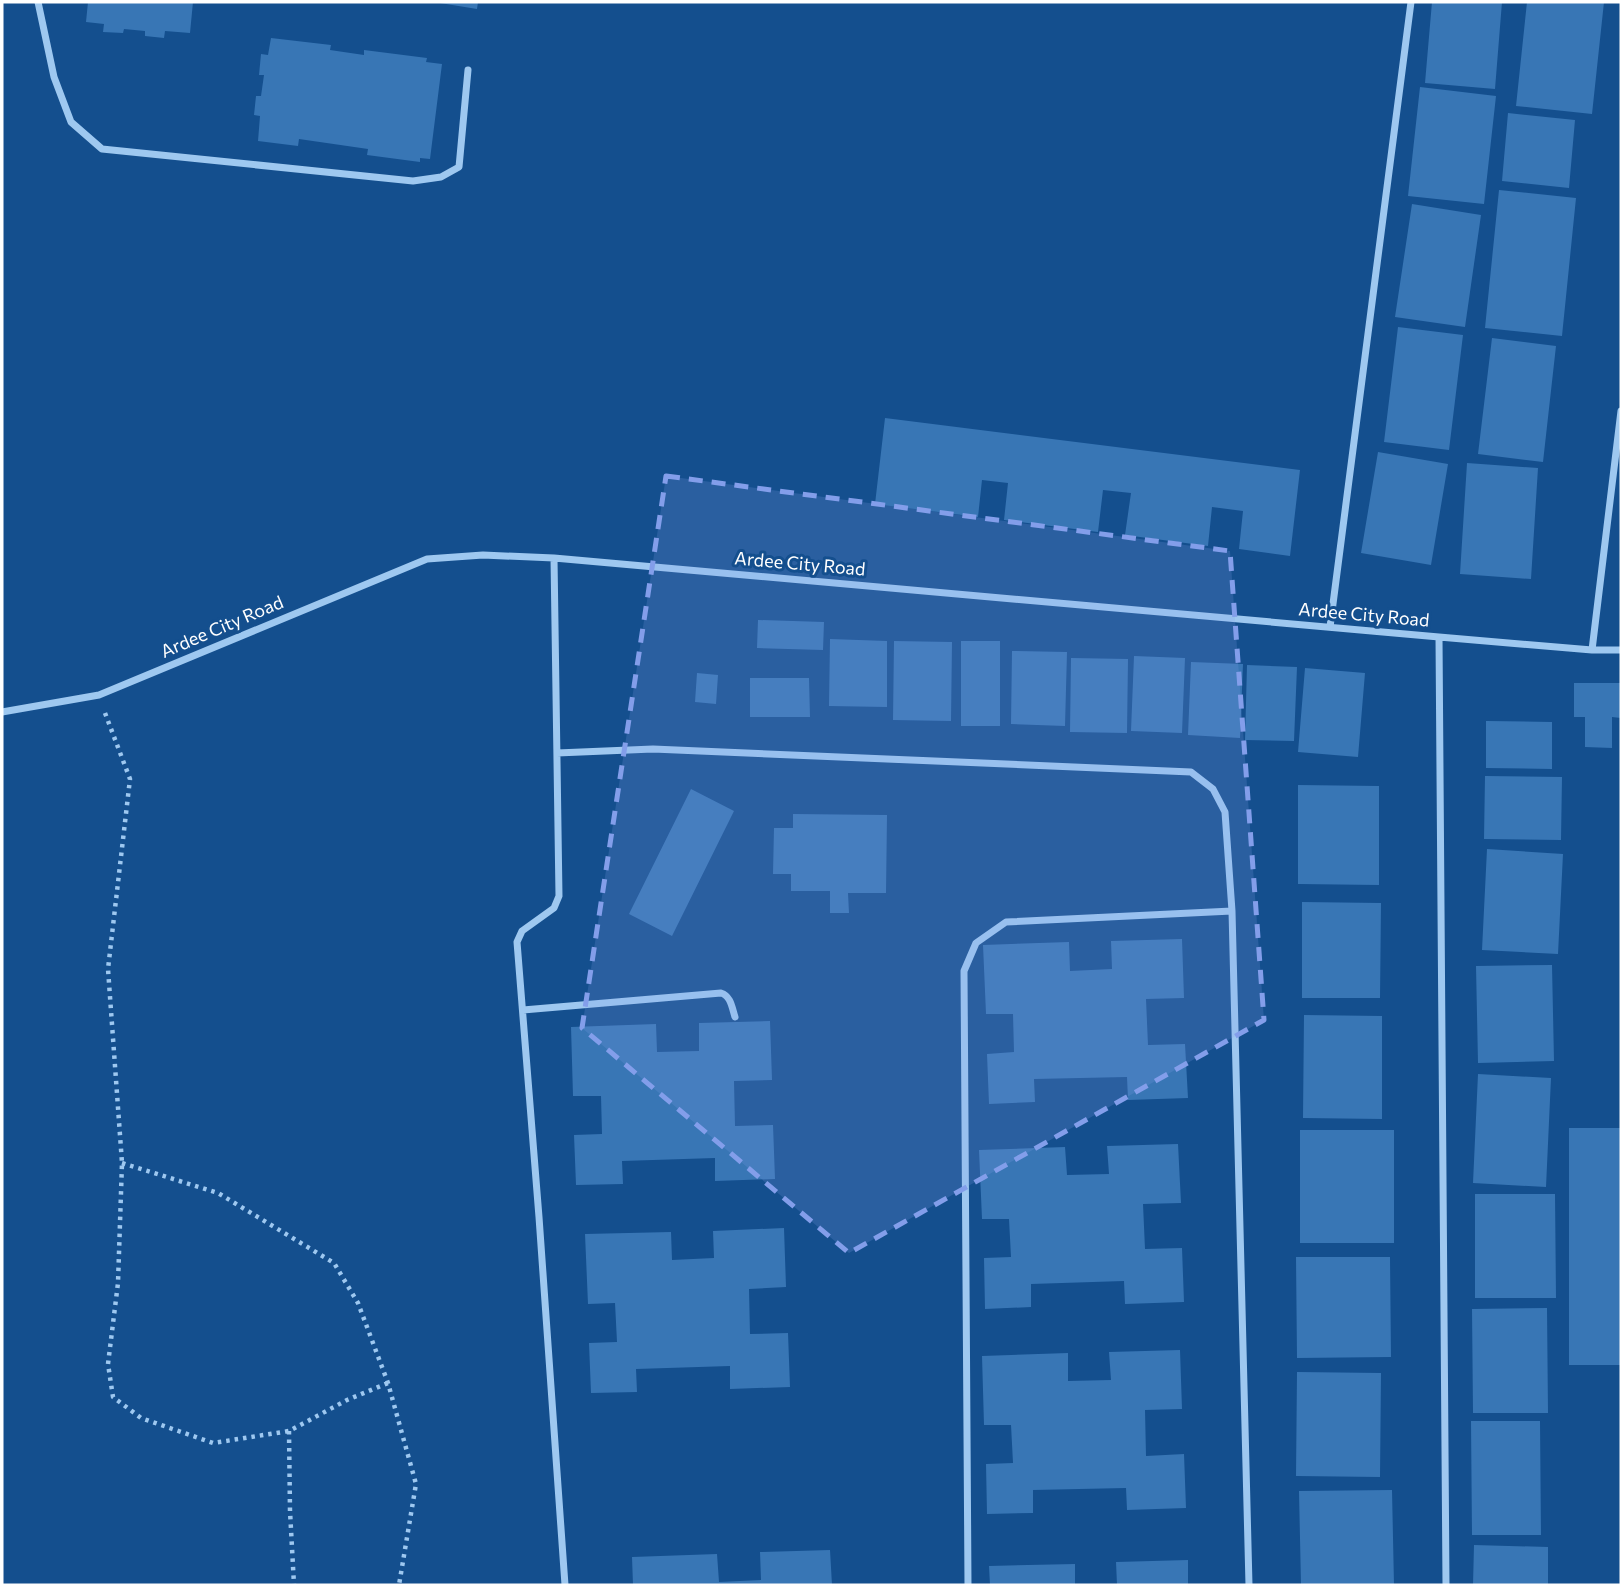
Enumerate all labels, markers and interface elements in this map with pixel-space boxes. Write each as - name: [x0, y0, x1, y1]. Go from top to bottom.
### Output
- street label: Ardee City Road: [734, 546, 866, 580]
- street label: Ardee City Road: [157, 590, 286, 662]
- street label: Ardee City Road: [1298, 597, 1430, 631]

